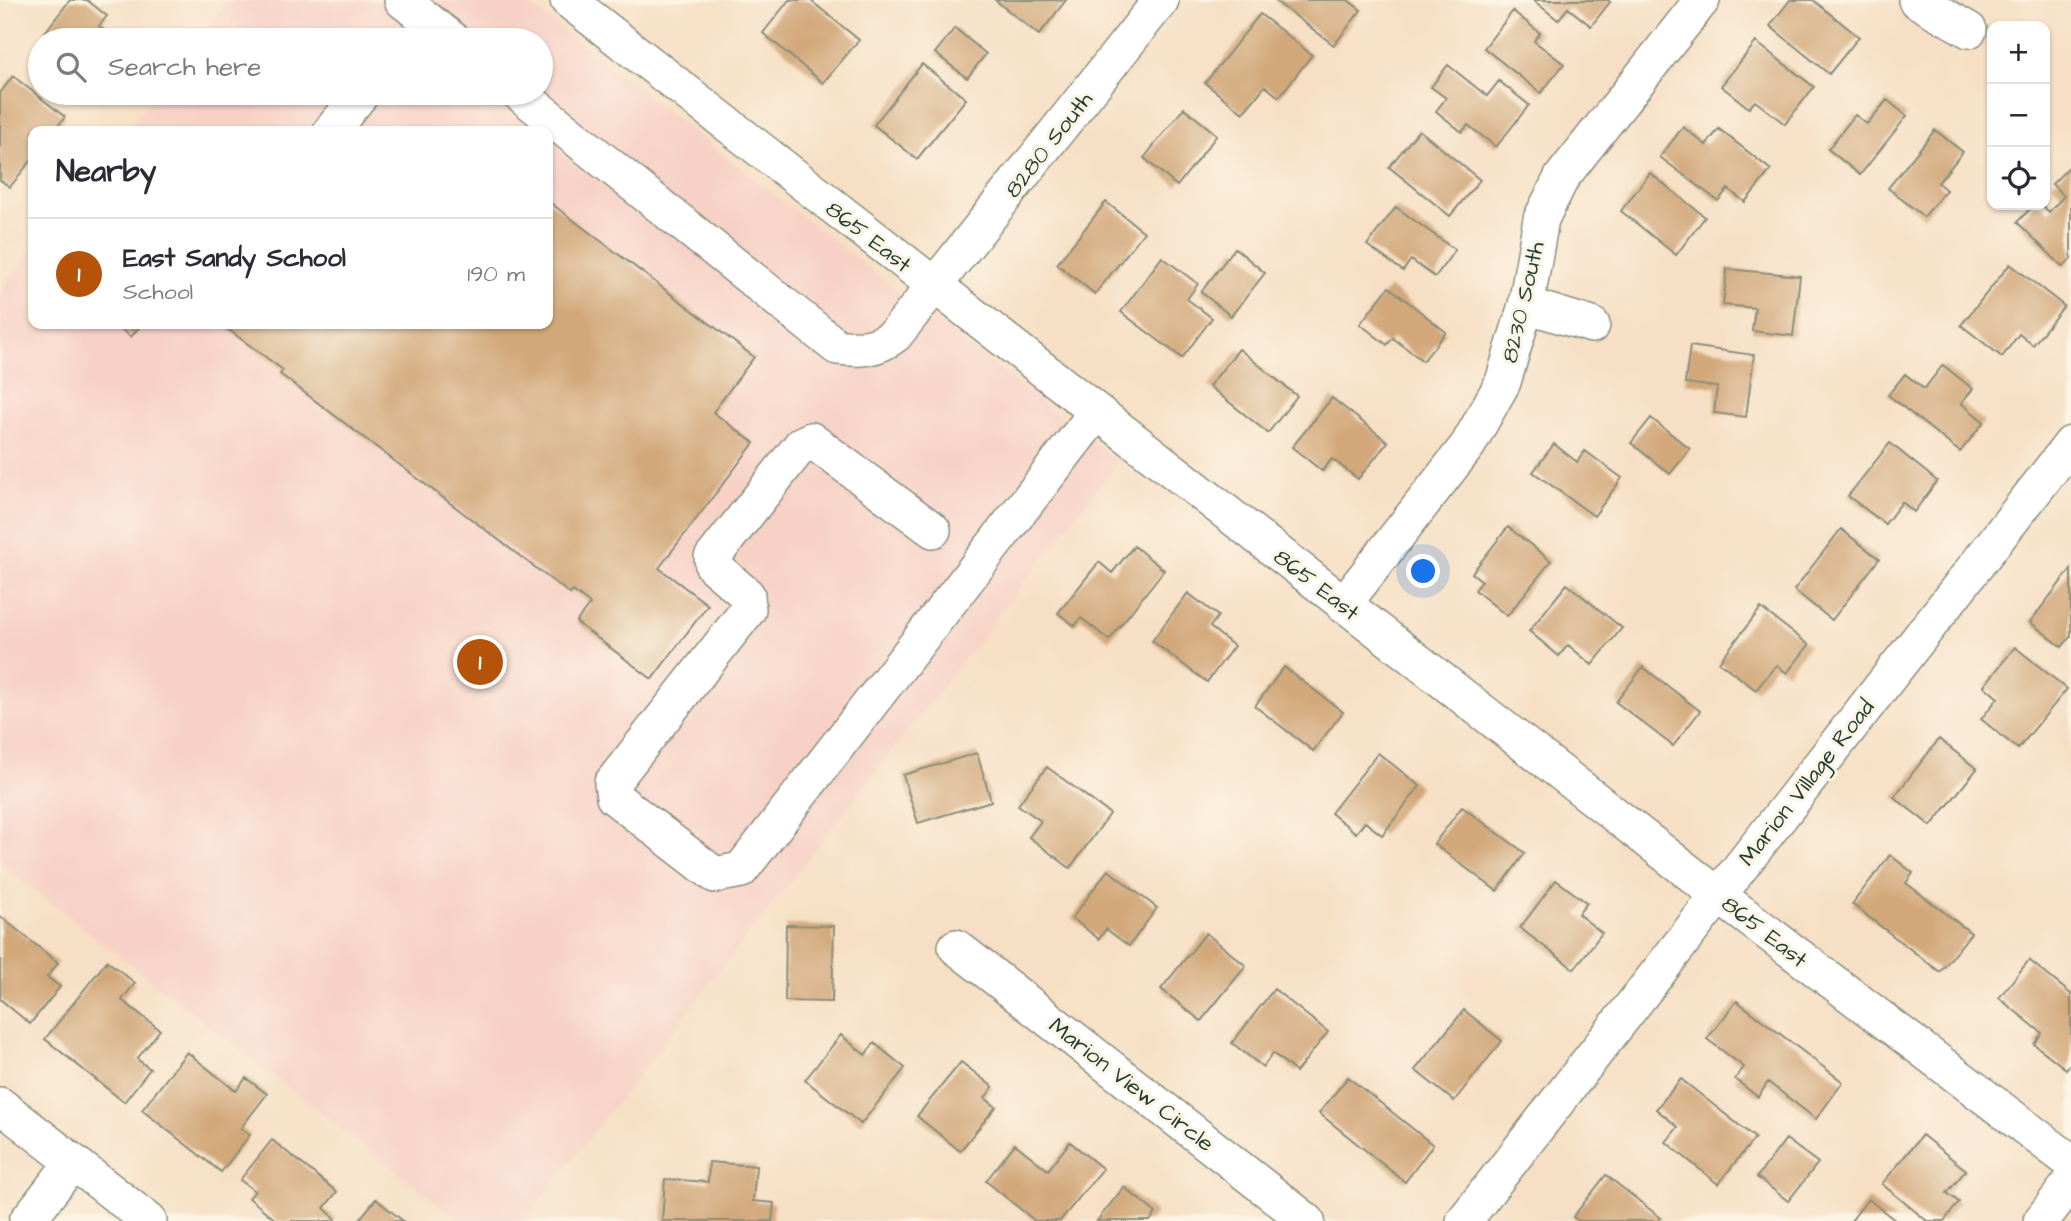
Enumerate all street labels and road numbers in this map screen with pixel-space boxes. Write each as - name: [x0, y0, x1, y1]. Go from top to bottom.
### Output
- street label: 8280 South: [997, 84, 1101, 204]
- street label: 865 East: [819, 193, 919, 281]
- street label: 8230 South: [1493, 238, 1553, 366]
- street label: 865 East: [1267, 541, 1367, 629]
- street label: Marion Village Road: [1731, 692, 1883, 873]
- street label: 865 East: [1715, 888, 1815, 976]
- street label: Marion View Circle: [1042, 1010, 1221, 1160]

